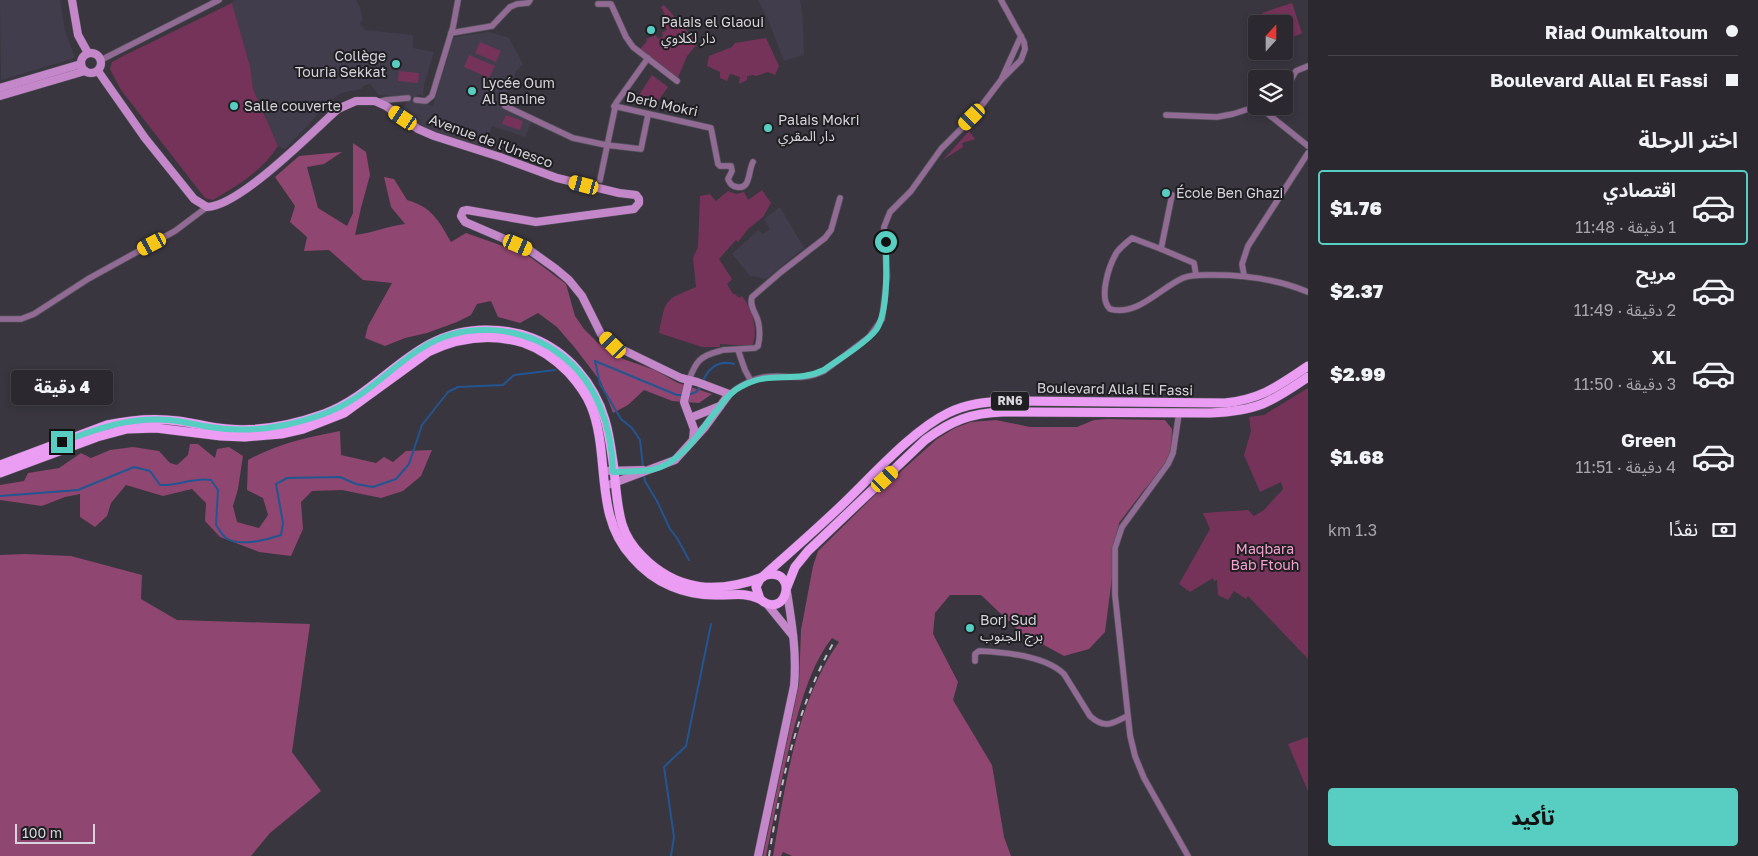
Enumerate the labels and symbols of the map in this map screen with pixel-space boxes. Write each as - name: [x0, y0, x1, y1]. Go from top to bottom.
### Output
- place label: Palais el Glaoui دار لكلاوي: [661, 13, 764, 49]
- north arrow: [1248, 15, 1292, 60]
- marker: Palais el Glaoui دار لكلاوي: [645, 24, 657, 36]
- place label: Collège Touria Sekkat: [295, 47, 386, 80]
- marker: Collège Touria Sekkat: [390, 58, 402, 70]
- place label: Lycée Oum Al Banine: [482, 74, 555, 107]
- marker: Lycée Oum Al Banine: [466, 85, 478, 97]
- street label: Derb Mokri: [625, 88, 700, 119]
- place label: Salle couverte: [244, 97, 341, 114]
- marker: Salle couverte: [228, 100, 240, 112]
- car: [956, 101, 987, 133]
- car: [386, 103, 419, 133]
- street label: Avenue de l'Unesco: [427, 110, 555, 171]
- place label: Palais Mokri دار المقري: [778, 111, 860, 147]
- marker: Palais Mokri دار المقري: [762, 122, 774, 134]
- car: [567, 174, 600, 196]
- place label: École Ben Ghazi: [1176, 184, 1283, 201]
- marker: École Ben Ghazi: [1160, 187, 1172, 199]
- car: [135, 230, 168, 258]
- route start: [875, 231, 897, 253]
- car: [501, 232, 534, 258]
- car: [597, 329, 628, 361]
- callout: 4 دقيقة: [11, 370, 113, 404]
- street label: Boulevard Allal El Fassi: [1037, 379, 1193, 398]
- road number: RN6: [991, 392, 1029, 411]
- route end: [51, 431, 73, 453]
- car: [868, 463, 901, 495]
- park label: Maqbara Bab Ftouh: [1231, 540, 1299, 573]
- place label: Borj Sud برج الجنوب: [980, 611, 1043, 647]
- marker: Borj Sud برج الجنوب: [964, 622, 976, 634]
- scale bar: [15, 821, 95, 844]

